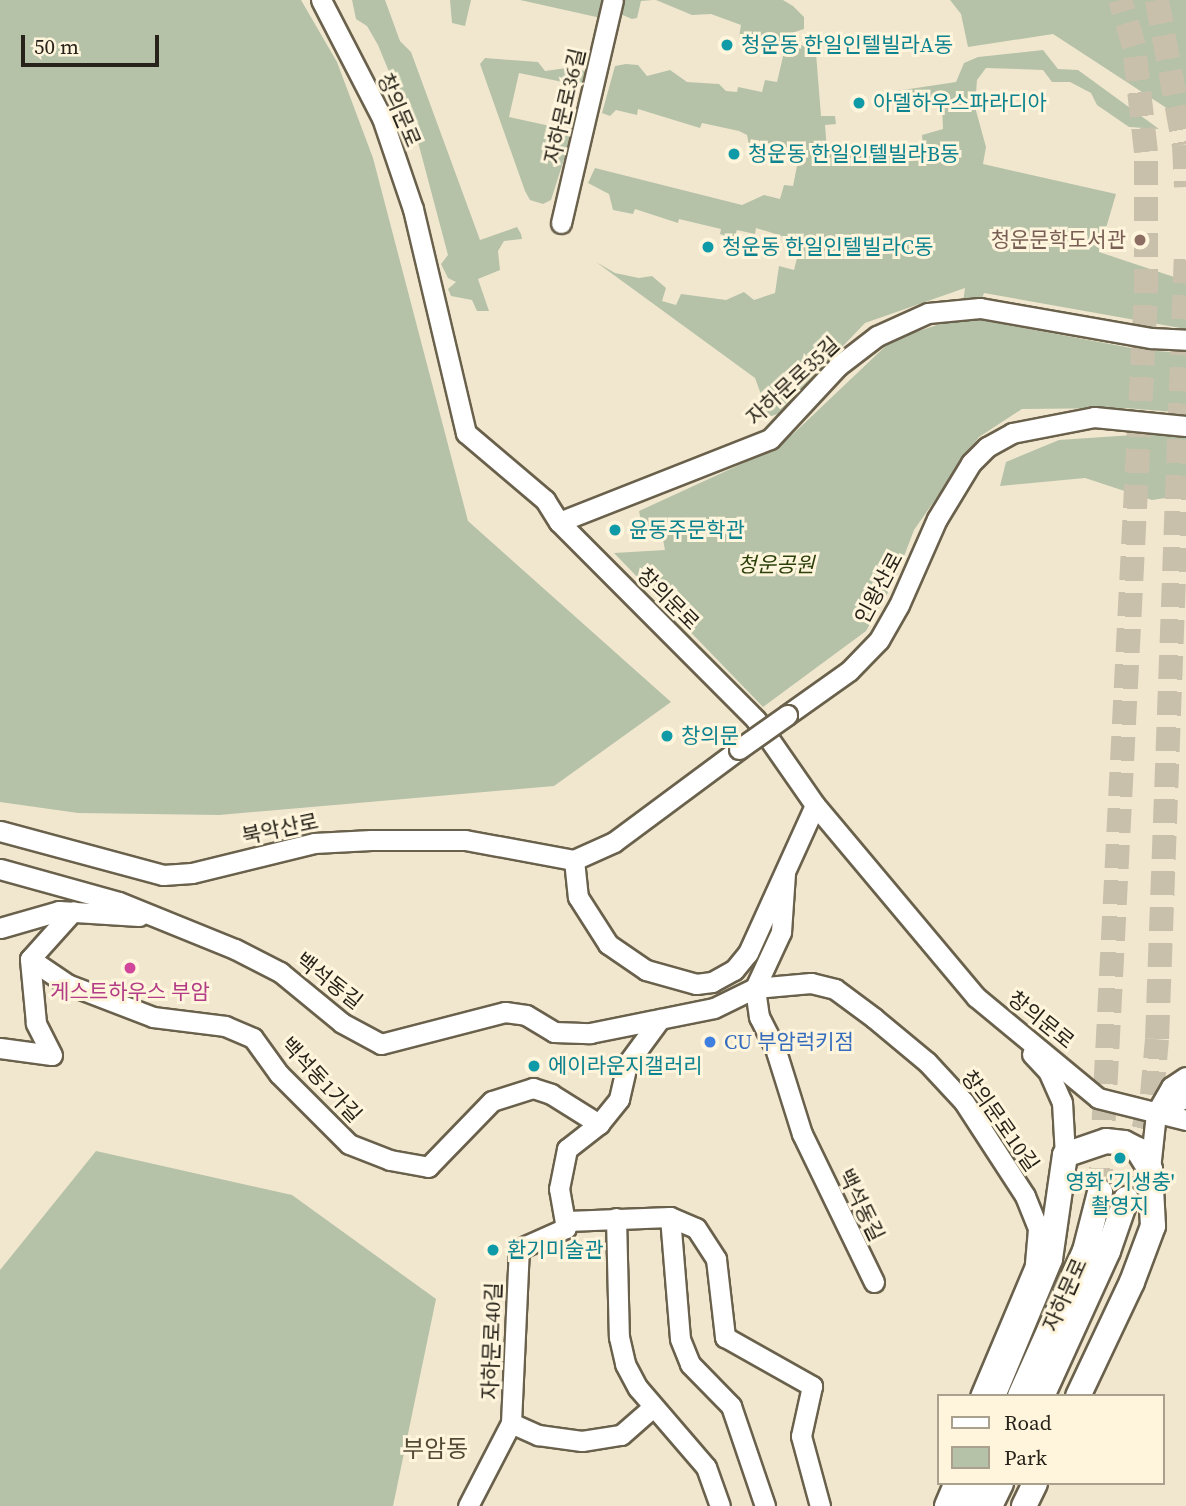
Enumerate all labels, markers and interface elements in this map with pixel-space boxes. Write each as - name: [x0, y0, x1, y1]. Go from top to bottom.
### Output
- scale bar: [24, 21, 163, 65]
- text: 50 m: [34, 32, 79, 61]
- place label: 청운동 한일인텔빌라A동: [741, 32, 953, 58]
- marker: 청운동 한일인텔빌라A동: [719, 37, 735, 53]
- street label: 자하문로36길: [539, 46, 591, 166]
- street label: 창의문로: [372, 70, 426, 150]
- place label: 아델하우스파라디아: [873, 90, 1047, 116]
- marker: 아델하우스파라디아: [851, 95, 867, 111]
- place label: 청운동 한일인텔빌라B동: [748, 141, 959, 167]
- marker: 청운동 한일인텔빌라B동: [726, 146, 742, 162]
- place label: 청운문학도서관: [991, 227, 1126, 253]
- marker: 청운문학도서관: [1132, 232, 1148, 248]
- place label: 청운동 한일인텔빌라C동: [722, 234, 933, 260]
- marker: 청운동 한일인텔빌라C동: [700, 239, 716, 255]
- street label: 자하문로35길: [741, 332, 845, 430]
- place label: 윤동주문학관: [629, 517, 745, 543]
- marker: 윤동주문학관: [607, 522, 623, 538]
- street label: 인왕산로: [850, 548, 908, 628]
- park label: 청운공원: [737, 552, 815, 578]
- street label: 창의문로: [632, 563, 704, 635]
- place label: 창의문: [681, 723, 739, 749]
- marker: 창의문: [659, 728, 675, 744]
- street label: 북악산로: [240, 809, 320, 849]
- street label: 백석동길: [291, 947, 367, 1015]
- marker: 게스트하우스 부암: [122, 960, 138, 976]
- place label: 게스트하우스 부암: [50, 979, 210, 1005]
- street label: 창의문로: [1003, 986, 1079, 1054]
- place label: CU 부암럭키점: [724, 1029, 854, 1055]
- street label: 백석동1가길: [275, 1032, 367, 1128]
- marker: CU 부암럭키점: [702, 1034, 718, 1050]
- place label: 에이라운지갤러리: [548, 1053, 703, 1079]
- marker: 에이라운지갤러리: [526, 1058, 542, 1074]
- street label: 창의문로10길: [956, 1066, 1044, 1176]
- marker: 영화 '기생충' 촬영지: [1112, 1150, 1128, 1166]
- street label: 백석동길: [833, 1165, 889, 1245]
- place label: 영화 '기생충' 촬영지: [1065, 1169, 1175, 1219]
- place label: 환기미술관: [507, 1237, 604, 1263]
- marker: 환기미술관: [485, 1242, 501, 1258]
- street label: 자하문로: [1038, 1255, 1092, 1335]
- street label: 자하문로40길: [477, 1282, 507, 1400]
- legend: [937, 1394, 1165, 1485]
- text: Road: [1004, 1408, 1052, 1437]
- district label: 부암동: [402, 1435, 468, 1463]
- text: Park: [1004, 1443, 1047, 1472]

